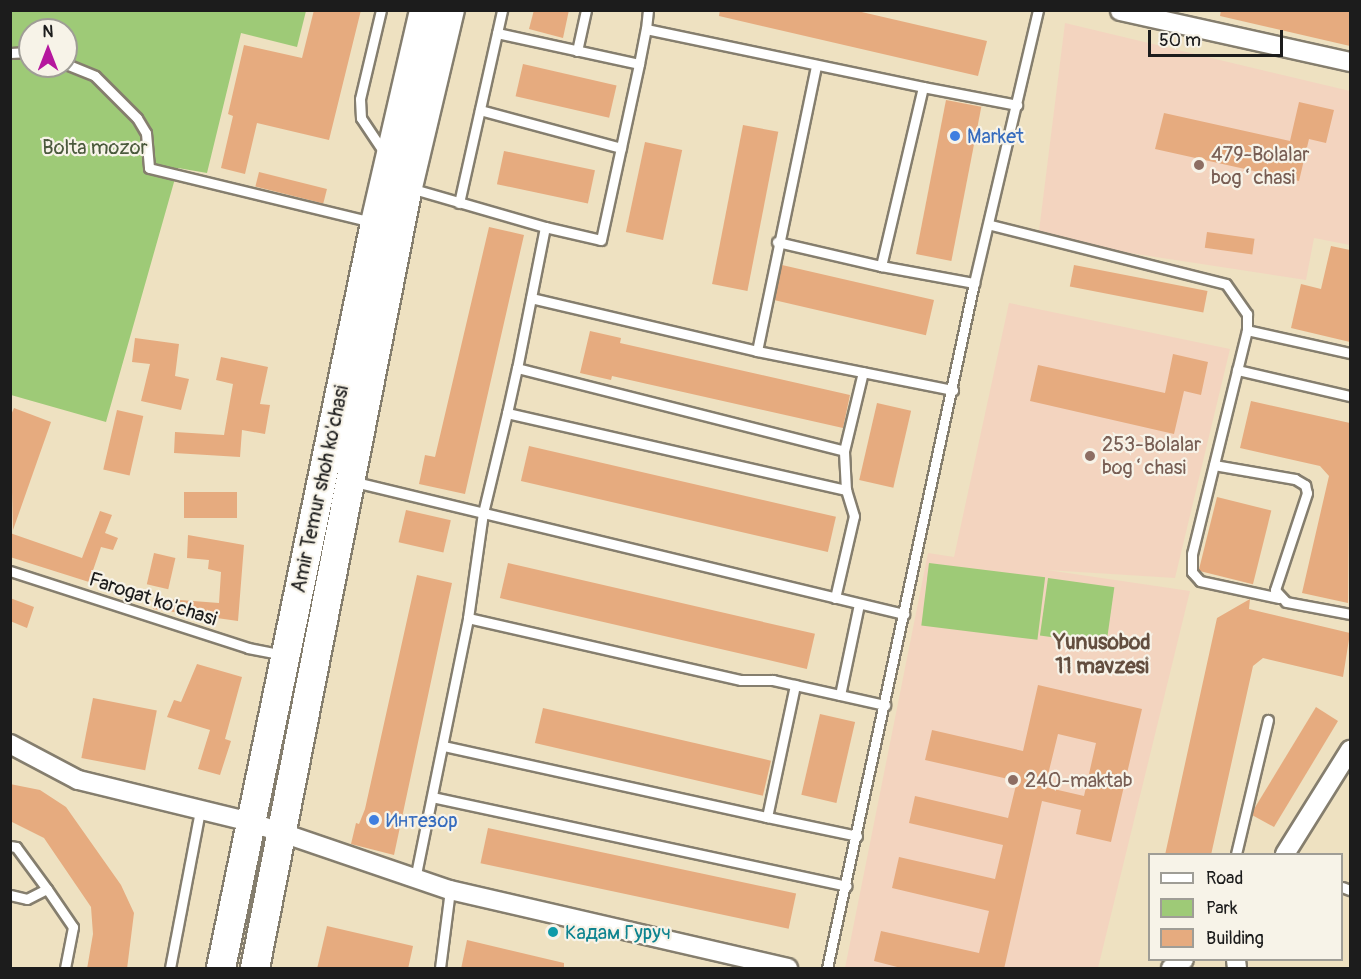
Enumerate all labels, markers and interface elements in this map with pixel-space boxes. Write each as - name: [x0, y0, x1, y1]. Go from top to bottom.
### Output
- north arrow: [18, 18, 78, 78]
- scale bar: [1151, 18, 1286, 56]
- text: N: [43, 22, 53, 42]
- text: 50 m: [1159, 29, 1201, 52]
- place label: Market: [967, 124, 1024, 148]
- marker: Market: [948, 129, 962, 143]
- park label: Bolta mozor: [42, 135, 148, 159]
- place label: 479-Bolalar bogʻchasi: [1211, 142, 1309, 189]
- marker: 479-Bolalar bogʻchasi: [1192, 158, 1206, 172]
- street label: Amir Temur shoh ko'chasi: [286, 383, 354, 595]
- place label: 253-Bolalar bogʻchasi: [1102, 432, 1201, 479]
- marker: 253-Bolalar bogʻchasi: [1083, 449, 1097, 463]
- street label: Farogat ko'chasi: [86, 567, 220, 631]
- district label: Yunusobod 11 mavzesi: [1053, 630, 1151, 680]
- place label: 240-maktab: [1025, 768, 1133, 792]
- marker: 240-maktab: [1006, 773, 1020, 787]
- place label: Интезор: [386, 808, 458, 832]
- marker: Интезор: [367, 813, 381, 827]
- legend: [1148, 853, 1343, 961]
- text: Road: [1206, 867, 1243, 890]
- text: Park: [1206, 897, 1238, 920]
- place label: Кадам Гуруч: [565, 920, 671, 944]
- marker: Кадам Гуруч: [546, 925, 560, 939]
- text: Building: [1206, 927, 1264, 950]

